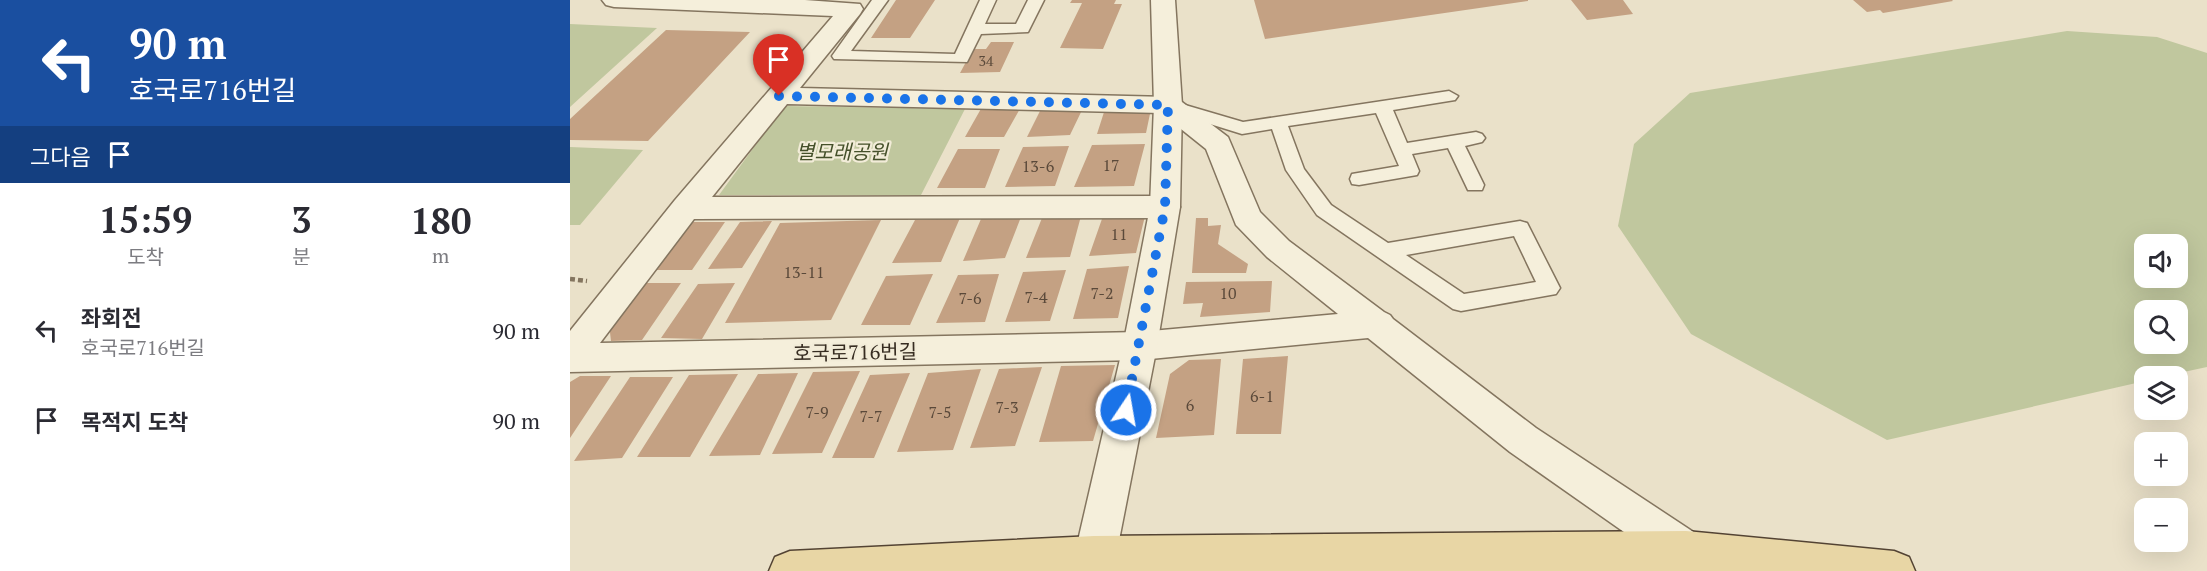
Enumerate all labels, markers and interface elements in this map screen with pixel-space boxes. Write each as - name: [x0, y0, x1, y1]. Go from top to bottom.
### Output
- text: 90 m: [129, 15, 227, 71]
- icon: left: [30, 24, 108, 102]
- pin: [753, 34, 804, 96]
- icon: arrive: [762, 43, 795, 76]
- house number: 34: [979, 51, 994, 70]
- text: 호국로716번길: [129, 72, 296, 108]
- icon: arrive: [103, 138, 136, 171]
- park label: 별모래공원: [796, 138, 890, 165]
- text: 그다음: [30, 142, 91, 171]
- house number: 17: [1102, 154, 1120, 176]
- house number: 13-6: [1022, 155, 1055, 177]
- text: 15:59: [99, 196, 192, 243]
- text: 3: [291, 196, 312, 243]
- text: 180: [410, 197, 471, 244]
- house number: 11: [1110, 223, 1128, 245]
- map controls: [2134, 234, 2188, 552]
- button: sound: [2134, 234, 2188, 288]
- text: m: [432, 242, 449, 269]
- text: 도착: [127, 243, 164, 270]
- text: 분: [292, 243, 311, 270]
- house number: 13-11: [784, 261, 824, 283]
- house number: 7-2: [1090, 282, 1114, 304]
- house number: 10: [1219, 282, 1237, 304]
- house number: 7-4: [1024, 286, 1048, 308]
- house number: 7-6: [958, 287, 982, 309]
- button: search: [2134, 300, 2188, 354]
- text: 좌회전: [81, 303, 142, 332]
- icon: left: [30, 314, 63, 347]
- text: 90 m: [492, 316, 540, 345]
- text: 호국로716번길: [81, 334, 205, 361]
- street label: 호국로716번길: [793, 337, 917, 367]
- button: layers: [2134, 366, 2188, 420]
- position arrow: [1094, 378, 1158, 442]
- house number: 6-1: [1250, 385, 1274, 407]
- house number: 6: [1186, 394, 1195, 416]
- house number: 7-3: [995, 396, 1019, 418]
- house number: 7-9: [805, 401, 829, 423]
- house number: 7-5: [928, 401, 952, 423]
- icon: arrive: [30, 404, 63, 437]
- house number: 7-7: [859, 405, 883, 427]
- text: 90 m: [492, 406, 540, 435]
- text: 목적지 도착: [81, 407, 188, 436]
- button: +: [2134, 432, 2188, 486]
- button: −: [2134, 498, 2188, 552]

